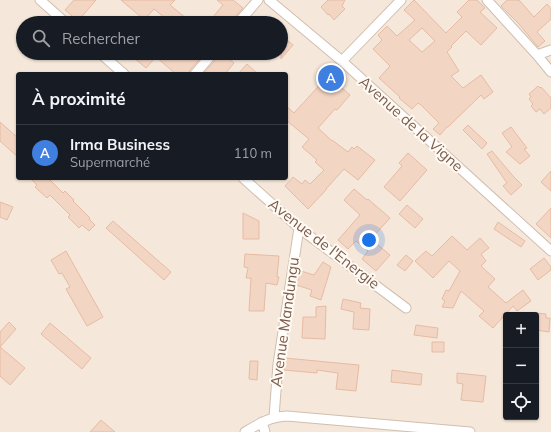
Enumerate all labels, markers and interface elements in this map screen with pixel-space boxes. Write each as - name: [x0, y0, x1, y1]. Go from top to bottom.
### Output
- search box: [16, 16, 288, 60]
- icon: search: [30, 27, 52, 49]
- text: Rechercher: [62, 29, 140, 48]
- pin: A: [318, 63, 344, 93]
- street label: Avenue de la Vigne: [355, 72, 467, 175]
- text: À proximité: [32, 88, 126, 109]
- text: Irma Business: [70, 135, 170, 154]
- text: A: [40, 145, 50, 161]
- text: 110 m: [234, 145, 272, 161]
- text: Supermarché: [70, 154, 150, 170]
- street label: Avenue de l'Energie: [265, 194, 384, 293]
- your location: [359, 230, 379, 250]
- street label: Avenue Mandungu: [266, 256, 303, 388]
- map controls: [503, 312, 539, 420]
- button: +: [503, 312, 539, 348]
- button: −: [503, 348, 539, 384]
- button: locate: [503, 384, 539, 420]

